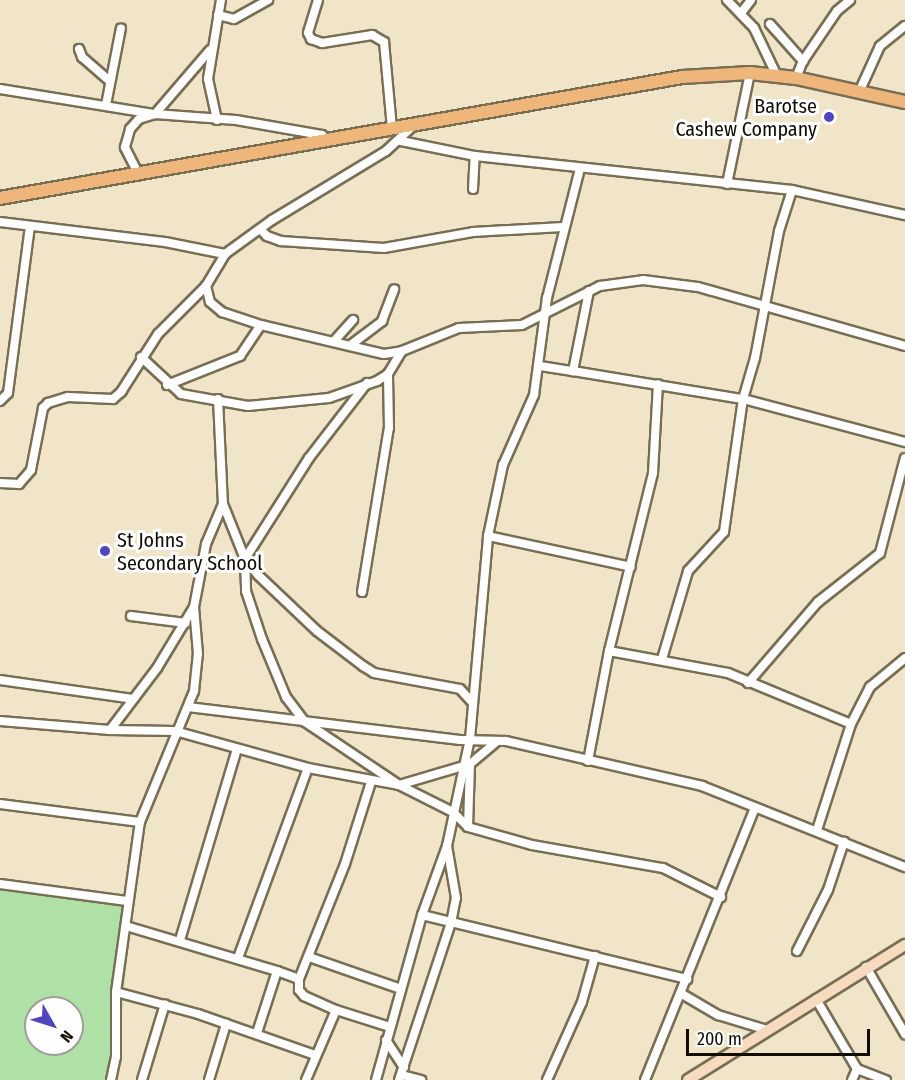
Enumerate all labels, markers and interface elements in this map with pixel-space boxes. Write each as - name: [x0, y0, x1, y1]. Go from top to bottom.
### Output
- place label: Barotse Cashew Company: [675, 94, 817, 141]
- marker: Barotse Cashew Company: [822, 110, 836, 124]
- place label: St Johns Secondary School: [117, 528, 262, 575]
- marker: St Johns Secondary School: [98, 544, 112, 558]
- north arrow: [24, 996, 84, 1056]
- scale bar: [689, 1017, 874, 1055]
- text: N: [56, 1027, 77, 1046]
- text: 200 m: [697, 1028, 742, 1050]

